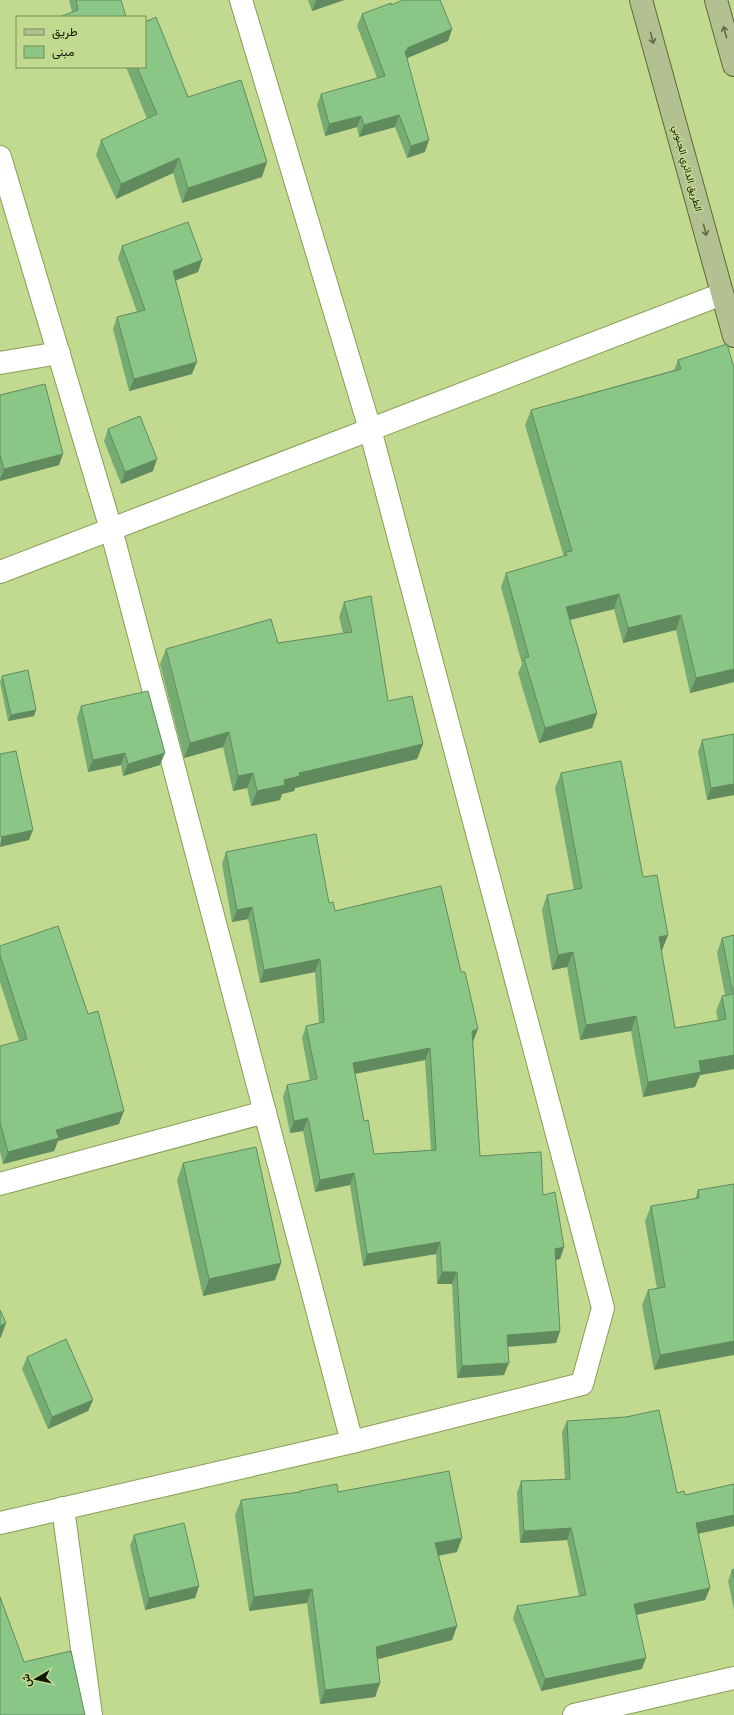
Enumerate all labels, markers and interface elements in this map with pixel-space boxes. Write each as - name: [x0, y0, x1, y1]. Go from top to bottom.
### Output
- legend: [16, 16, 146, 68]
- text: طريق: [52, 23, 78, 40]
- one-way arrow: [721, 26, 728, 39]
- one-way arrow: [648, 31, 656, 44]
- text: مبنى: [52, 43, 74, 60]
- street label: الطريق الدائري الجنوبي: [668, 123, 706, 213]
- one-way arrow: [702, 224, 709, 237]
- north arrow: [16, 1659, 56, 1699]
- text: ش: [17, 1673, 34, 1688]

